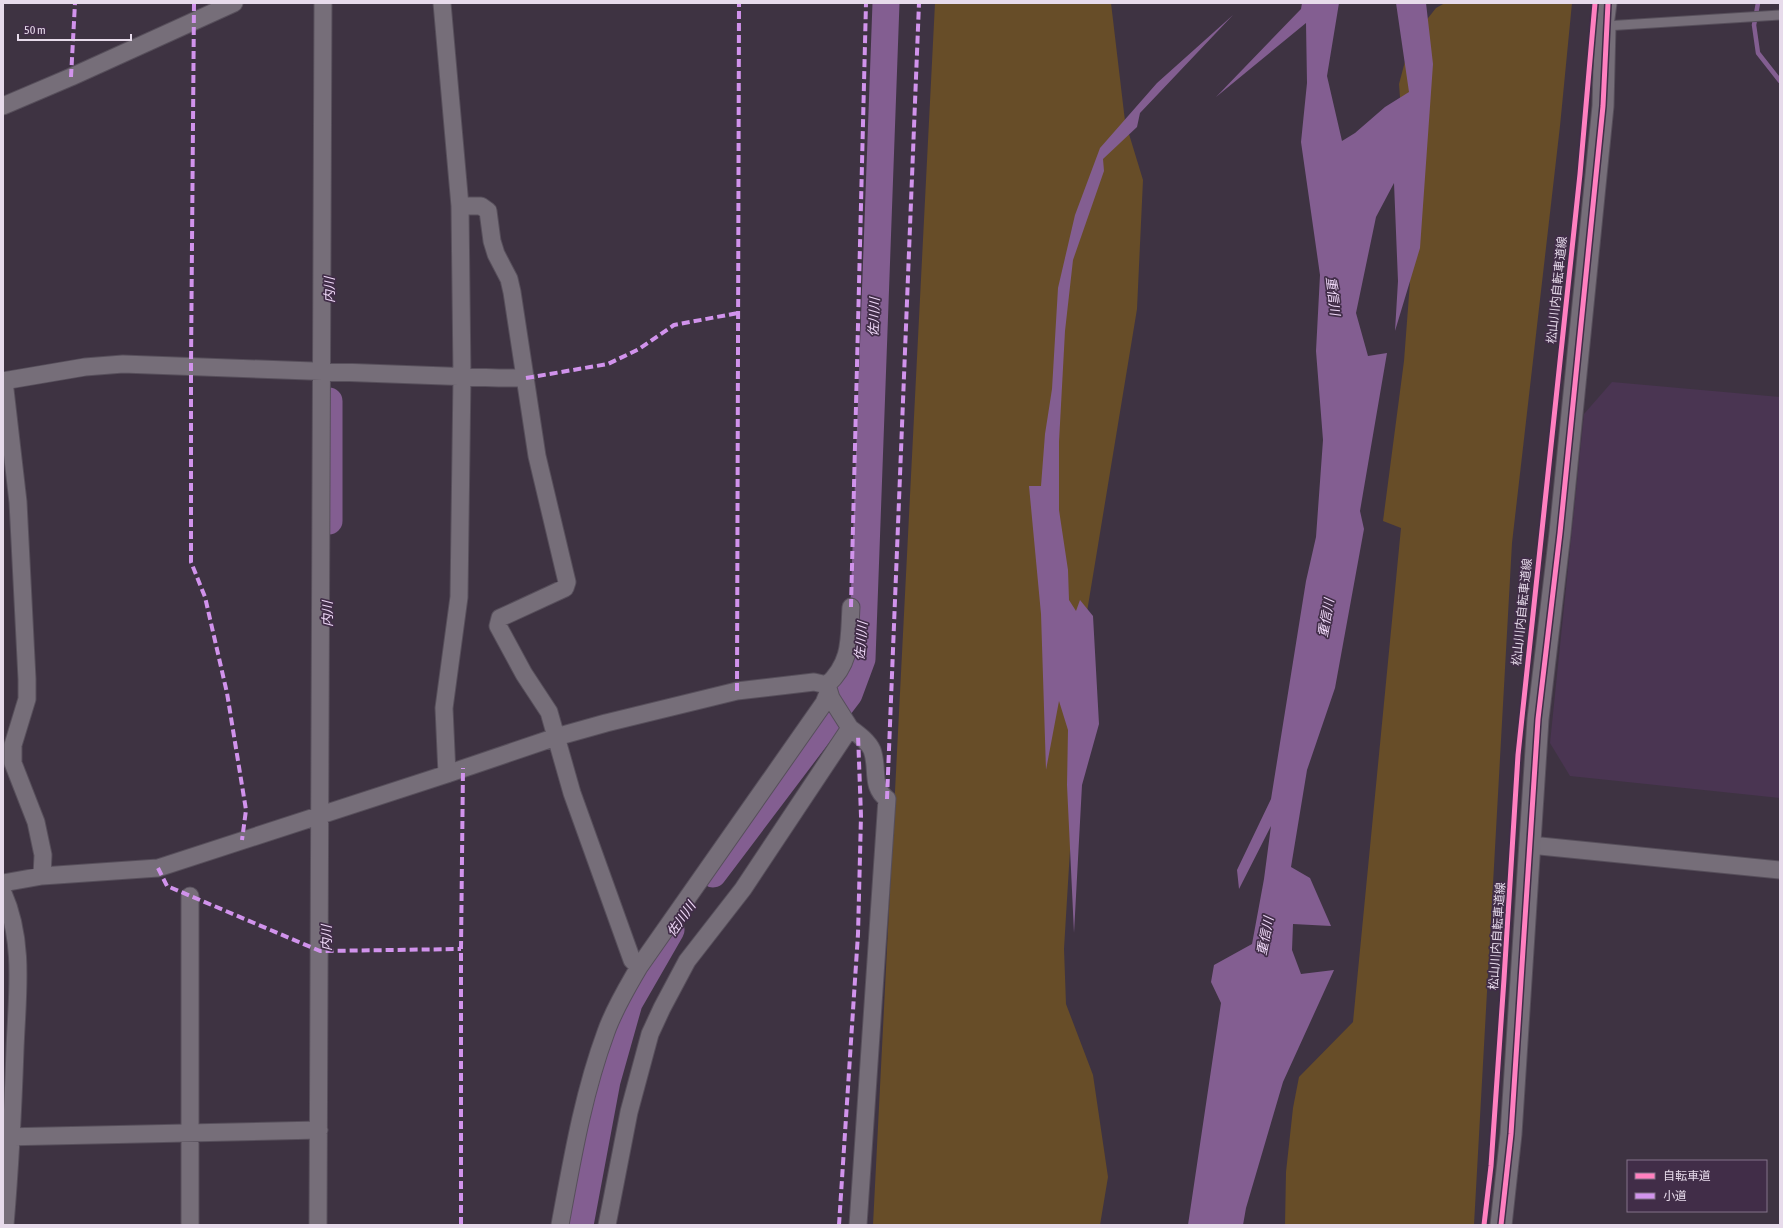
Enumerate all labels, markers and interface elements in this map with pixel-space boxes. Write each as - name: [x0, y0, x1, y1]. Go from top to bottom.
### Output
- scale bar: [18, 16, 131, 42]
- text: 50 m: [24, 23, 46, 37]
- street label: 松山川内自転車道線: [1544, 236, 1570, 344]
- water label: 内川: [322, 275, 337, 303]
- water label: 重信川: [1323, 276, 1343, 318]
- water label: 佐川川: [866, 295, 882, 337]
- street label: 松山川内自転車道線: [1509, 558, 1535, 666]
- water label: 重信川: [1315, 596, 1337, 639]
- water label: 内川: [320, 599, 335, 627]
- water label: 佐川川: [852, 619, 870, 661]
- street label: 松山川内自転車道線: [1486, 882, 1508, 990]
- water label: 佐川川: [664, 897, 699, 939]
- water label: 重信川: [1254, 913, 1276, 957]
- water label: 内川: [319, 923, 334, 951]
- legend: [1627, 1160, 1767, 1212]
- text: 自転車道: [1663, 1169, 1711, 1183]
- text: 小道: [1663, 1189, 1687, 1203]

